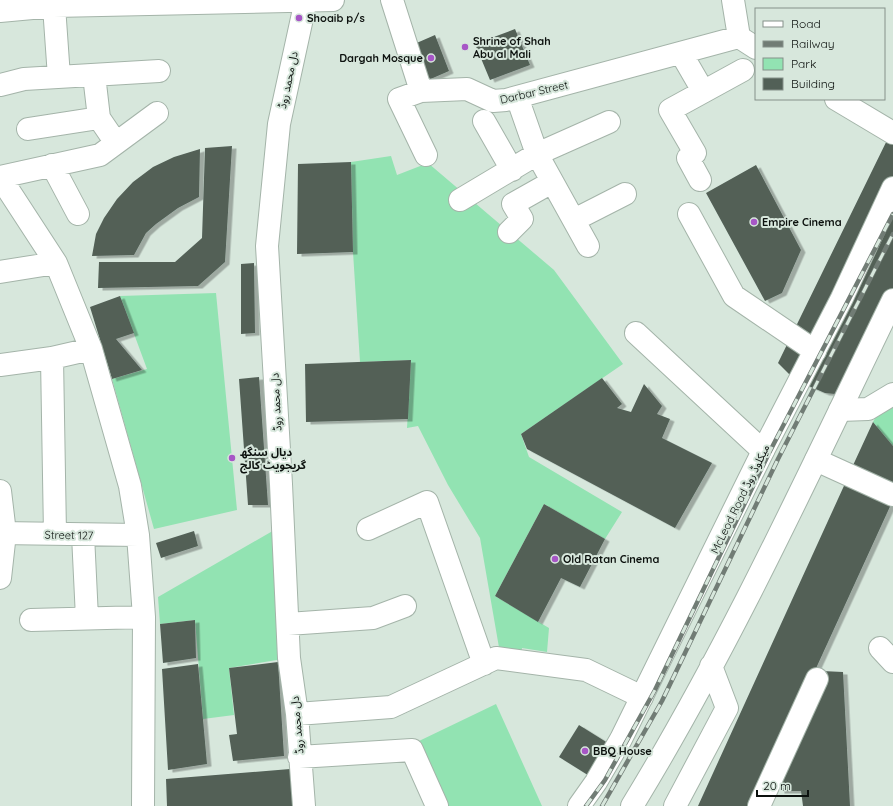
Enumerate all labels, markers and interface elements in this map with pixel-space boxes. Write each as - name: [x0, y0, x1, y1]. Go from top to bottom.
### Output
- legend: [755, 8, 885, 100]
- place label: Shoaib p/s: [307, 11, 365, 25]
- marker: Shoaib p/s: [294, 13, 304, 23]
- text: Road: [791, 16, 821, 31]
- place label: Shrine of Shah Abu al Mali: [473, 34, 551, 61]
- text: Railway: [791, 36, 835, 51]
- marker: Shrine of Shah Abu al Mali: [460, 42, 470, 52]
- street label: دل محمد روڈ: [275, 50, 301, 110]
- place label: Dargah Mosque: [339, 51, 424, 65]
- marker: Dargah Mosque: [426, 53, 436, 63]
- text: Park: [791, 56, 816, 71]
- text: Building: [791, 76, 835, 91]
- street label: Darbar Street: [499, 77, 570, 107]
- place label: Empire Cinema: [762, 215, 842, 229]
- marker: Empire Cinema: [749, 217, 759, 227]
- street label: دل محمد روڈ: [267, 373, 285, 431]
- street label: McLeod Road میکلوڈ روڈ: [707, 442, 773, 556]
- place label: دیال سنگھ گریجویٹ کالج: [240, 445, 307, 474]
- marker: دیال سنگھ گریجویٹ کالج: [227, 453, 237, 463]
- street label: Street 127: [45, 528, 94, 542]
- place label: Old Ratan Cinema: [563, 552, 659, 566]
- marker: Old Ratan Cinema: [550, 554, 560, 564]
- street label: دل محمد روڈ: [287, 695, 307, 755]
- place label: BBQ House: [593, 744, 652, 758]
- marker: BBQ House: [580, 746, 590, 756]
- scale bar: [757, 772, 808, 798]
- text: 20 m: [763, 778, 791, 793]

